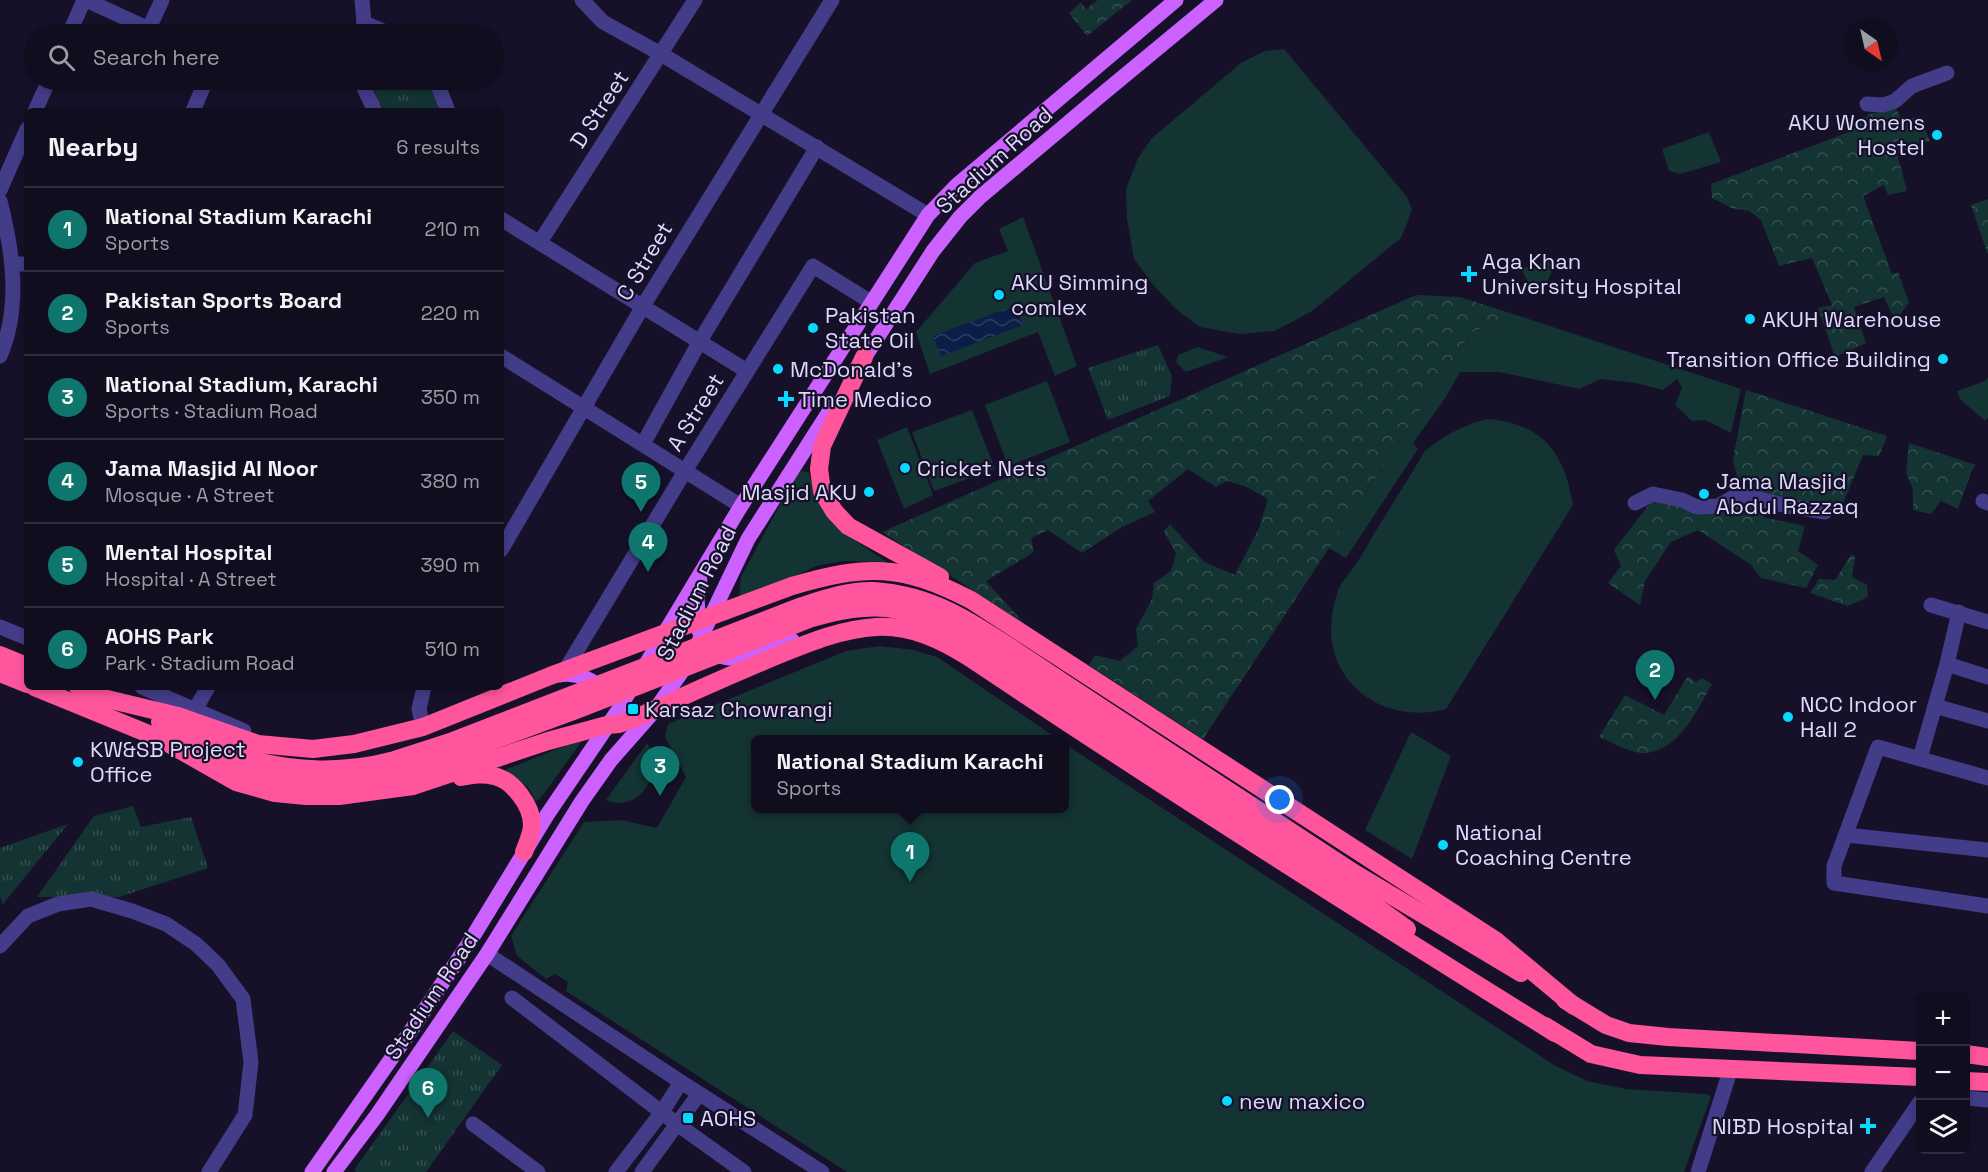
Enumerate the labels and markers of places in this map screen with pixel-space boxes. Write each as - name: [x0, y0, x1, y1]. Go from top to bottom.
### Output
- place label: AKU Womens Hostel: [1788, 108, 1925, 161]
- marker: AKU Womens Hostel: [1930, 128, 1944, 142]
- place label: Aga Khan University Hospital: [1482, 247, 1682, 300]
- marker: Aga Khan University Hospital: [1460, 265, 1478, 283]
- place label: AKU Simming comlex: [1011, 268, 1148, 321]
- marker: AKU Simming comlex: [992, 288, 1006, 302]
- place label: Pakistan State Oil: [825, 301, 915, 354]
- place label: AKUH Warehouse: [1762, 305, 1942, 333]
- marker: AKUH Warehouse: [1743, 312, 1757, 326]
- marker: Pakistan State Oil: [806, 321, 820, 335]
- place label: Transition Office Building: [1666, 345, 1931, 373]
- marker: Transition Office Building: [1936, 352, 1950, 366]
- place label: McDonald's: [790, 355, 913, 383]
- marker: McDonald's: [771, 362, 785, 376]
- place label: Time Medico: [798, 385, 932, 413]
- marker: Time Medico: [779, 392, 793, 406]
- place label: Cricket Nets: [917, 454, 1047, 482]
- marker: Cricket Nets: [898, 461, 912, 475]
- pin: 5: [622, 462, 660, 512]
- place label: Jama Masjid Abdul Razzaq: [1716, 467, 1859, 520]
- place label: Masjid AKU: [742, 478, 857, 506]
- marker: Masjid AKU: [862, 485, 876, 499]
- marker: Jama Masjid Abdul Razzaq: [1697, 487, 1711, 501]
- pin: 4: [628, 522, 668, 572]
- pin: 2: [1636, 650, 1674, 700]
- place label: NCC Indoor Hall 2: [1800, 690, 1917, 743]
- place label: Karsaz Chowrangi: [645, 695, 833, 723]
- marker: Karsaz Chowrangi: [626, 702, 640, 716]
- marker: NCC Indoor Hall 2: [1781, 710, 1795, 724]
- place label: KW&SB Project Office: [90, 735, 246, 788]
- pin: 3: [640, 746, 680, 796]
- marker: KW&SB Project Office: [71, 755, 85, 769]
- place label: National Coaching Centre: [1455, 818, 1632, 871]
- pin: 1: [890, 832, 930, 882]
- marker: National Coaching Centre: [1436, 838, 1450, 852]
- pin: 6: [408, 1068, 448, 1118]
- place label: new maxico: [1239, 1087, 1365, 1115]
- marker: new maxico: [1220, 1094, 1234, 1108]
- place label: AOHS: [700, 1104, 756, 1132]
- marker: AOHS: [681, 1111, 695, 1125]
- place label: NIBD Hospital: [1712, 1112, 1854, 1140]
- marker: NIBD Hospital: [1859, 1117, 1877, 1135]

